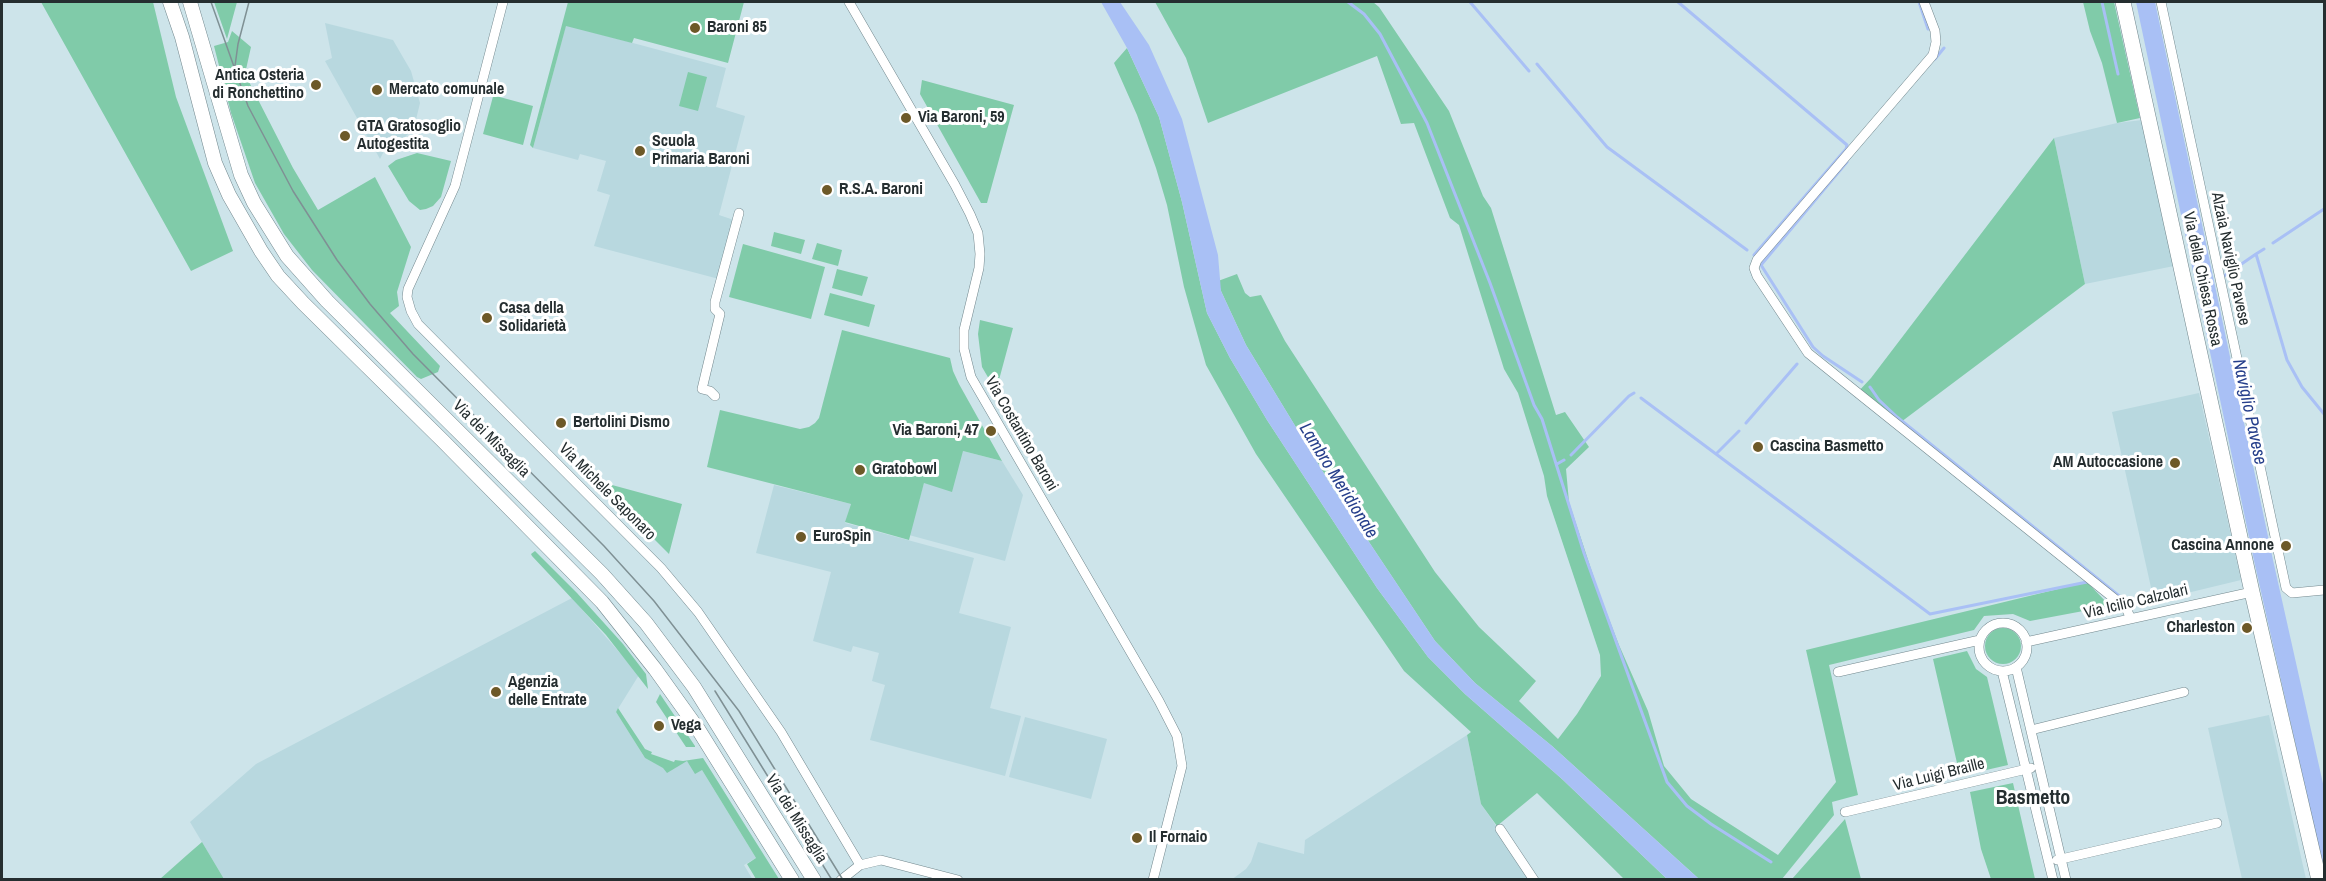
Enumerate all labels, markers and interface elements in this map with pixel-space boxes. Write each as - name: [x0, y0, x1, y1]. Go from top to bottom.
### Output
- place label: Baroni 85: [707, 18, 767, 38]
- marker: Baroni 85: [688, 21, 702, 35]
- place label: Antica Osteria di Ronchettino: [212, 66, 304, 104]
- marker: Antica Osteria di Ronchettino: [309, 78, 323, 92]
- place label: Mercato comunale: [389, 80, 504, 100]
- marker: Mercato comunale: [370, 83, 384, 97]
- place label: Via Baroni, 59: [918, 108, 1005, 128]
- marker: Via Baroni, 59: [899, 111, 913, 125]
- place label: GTA Gratosoglio Autogestita: [357, 117, 461, 155]
- marker: GTA Gratosoglio Autogestita: [338, 129, 352, 143]
- place label: Scuola Primaria Baroni: [652, 132, 750, 170]
- marker: Scuola Primaria Baroni: [633, 144, 647, 158]
- place label: R.S.A. Baroni: [839, 180, 923, 200]
- marker: R.S.A. Baroni: [820, 183, 834, 197]
- street label: Alzaia Naviglio Pavese: [2207, 191, 2253, 327]
- street label: Via della Chiesa Rossa: [2178, 210, 2226, 348]
- place label: Casa della Solidarietà: [499, 299, 566, 337]
- marker: Casa della Solidarietà: [480, 311, 494, 325]
- water label: Naviglio Pavese: [2227, 357, 2271, 467]
- street label: Via Costantino Baroni: [980, 373, 1062, 495]
- street label: Via dei Missaglia: [448, 396, 534, 482]
- place label: Bertolini Dismo: [573, 413, 670, 433]
- marker: Bertolini Dismo: [554, 416, 568, 430]
- water label: Lambro Meridionale: [1294, 419, 1382, 543]
- place label: Via Baroni, 47: [892, 421, 979, 441]
- marker: Via Baroni, 47: [984, 424, 998, 438]
- place label: Cascina Basmetto: [1770, 437, 1884, 457]
- street label: Via Michele Saponaro: [554, 439, 660, 545]
- marker: Cascina Basmetto: [1751, 440, 1765, 454]
- place label: AM Autoccasione: [2053, 453, 2163, 473]
- marker: AM Autoccasione: [2168, 456, 2182, 470]
- place label: Gratobowl: [872, 460, 937, 480]
- marker: Gratobowl: [853, 463, 867, 477]
- place label: EuroSpin: [813, 527, 871, 547]
- marker: EuroSpin: [794, 530, 808, 544]
- place label: Cascina Annone: [2171, 536, 2274, 556]
- marker: Cascina Annone: [2279, 539, 2293, 553]
- street label: Via Icilio Calzolari: [2082, 581, 2190, 623]
- place label: Charleston: [2166, 618, 2235, 638]
- marker: Charleston: [2240, 621, 2254, 635]
- place label: Agenzia delle Entrate: [508, 673, 587, 711]
- marker: Agenzia delle Entrate: [489, 685, 503, 699]
- place label: Vega: [671, 716, 701, 736]
- marker: Vega: [652, 719, 666, 733]
- street label: Via Luigi Braille: [1891, 754, 1987, 796]
- street label: Via dei Missaglia: [761, 771, 831, 867]
- district label: Basmetto: [1996, 787, 2070, 811]
- place label: Il Fornaio: [1149, 828, 1207, 848]
- marker: Il Fornaio: [1130, 831, 1144, 845]

